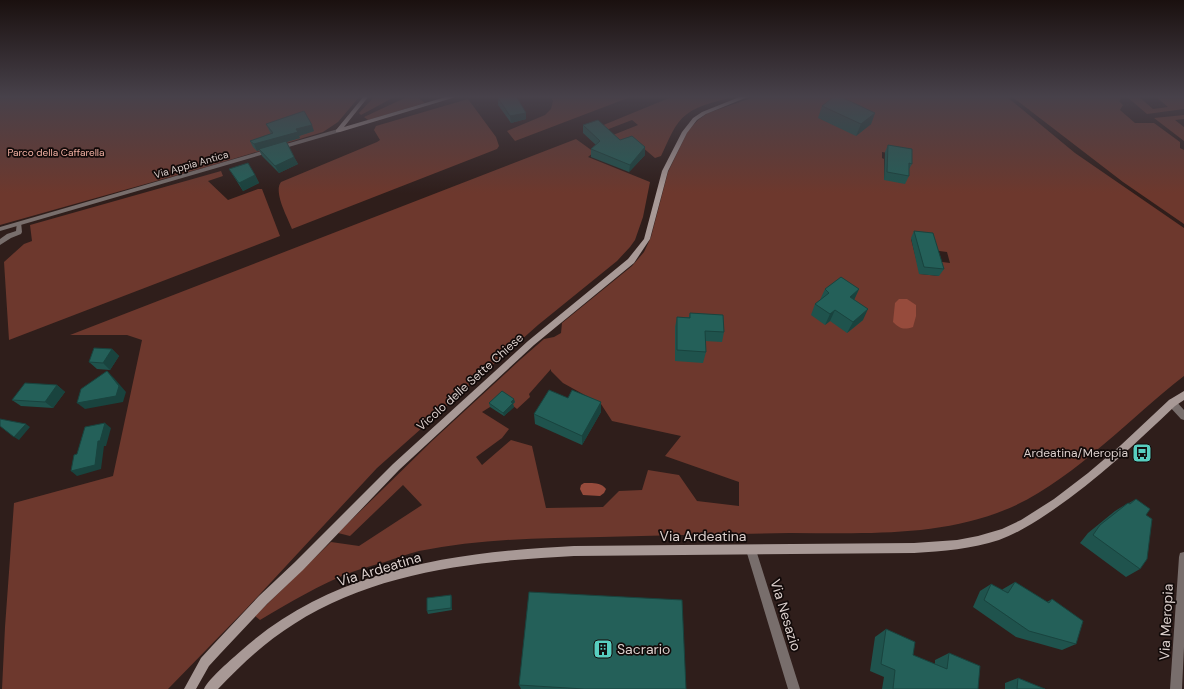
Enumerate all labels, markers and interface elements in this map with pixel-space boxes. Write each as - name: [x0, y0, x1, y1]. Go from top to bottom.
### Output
- park label: Parco della Caffarella: [7, 146, 105, 159]
- street label: Via Appia Antica: [152, 148, 230, 181]
- street label: Vicolo delle Sette Chiese: [413, 330, 527, 434]
- bus stop icon: Ardeatina/Meropia: [1131, 442, 1153, 464]
- place label: Ardeatina/Meropia: [1024, 445, 1128, 461]
- street label: Via Ardeatina: [660, 527, 746, 545]
- street label: Via Ardeatina: [335, 548, 423, 590]
- street label: Via Nesazio: [767, 577, 805, 653]
- street label: Via Meropia: [1155, 583, 1177, 661]
- building icon: Sacrario: [592, 638, 614, 660]
- place label: Sacrario: [617, 640, 670, 658]

